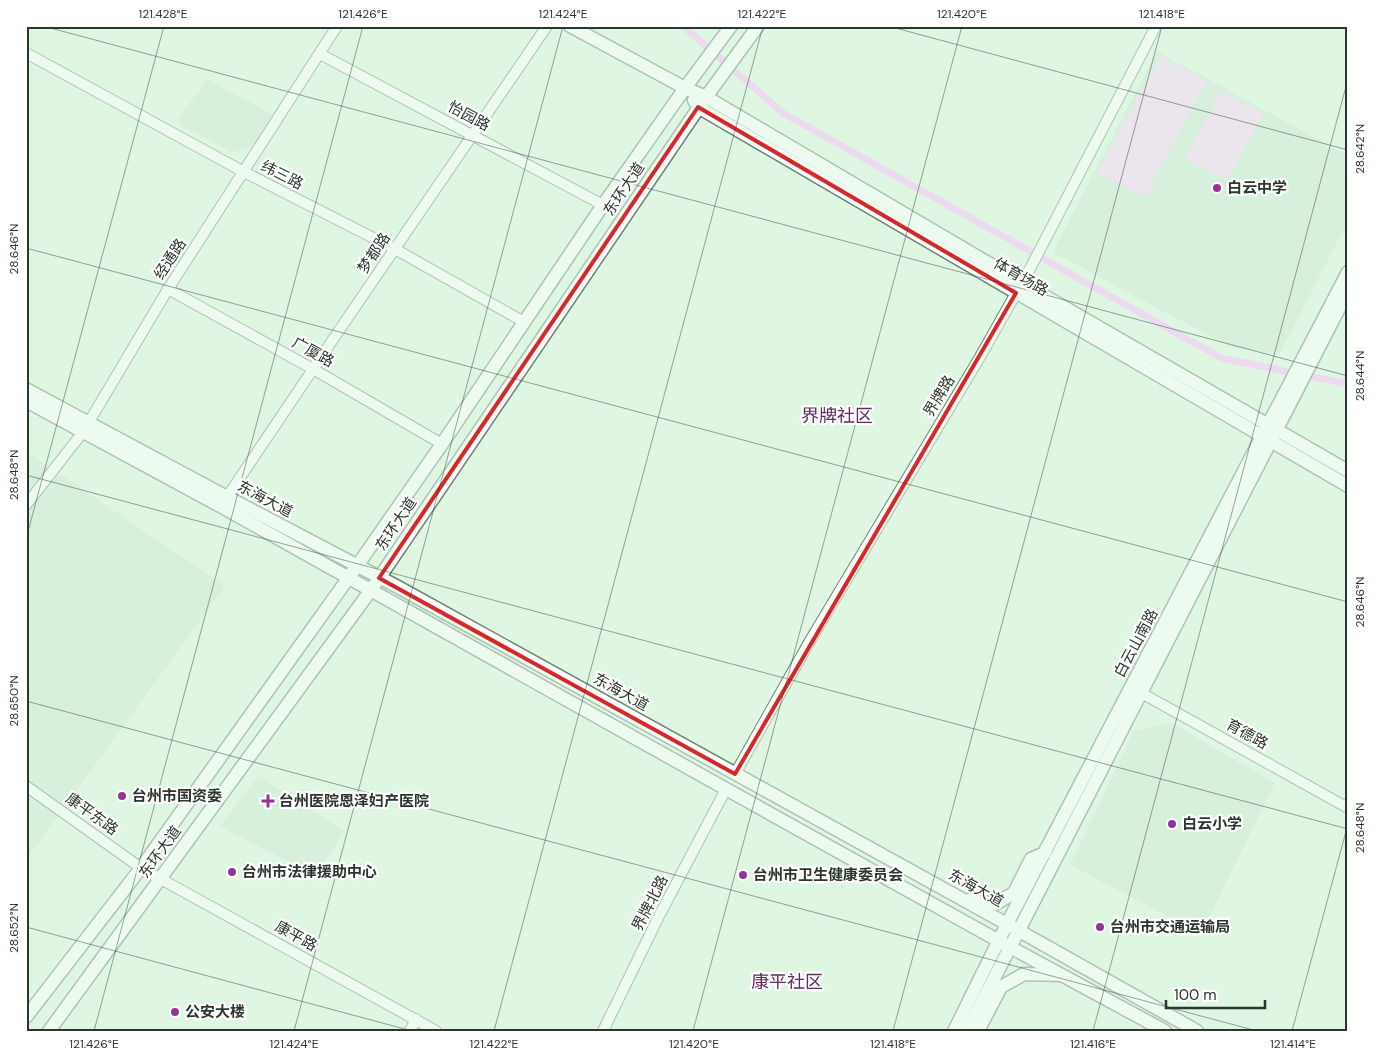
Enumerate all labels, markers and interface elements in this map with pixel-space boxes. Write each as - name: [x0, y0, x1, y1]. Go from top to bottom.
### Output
- text: 121.428°E: [139, 6, 188, 22]
- text: 121.426°E: [338, 6, 388, 22]
- text: 121.424°E: [539, 6, 588, 22]
- text: 121.422°E: [738, 6, 787, 22]
- text: 121.420°E: [937, 6, 987, 22]
- text: 121.418°E: [1139, 6, 1185, 22]
- street label: 怡园路: [444, 97, 494, 135]
- text: 28.642°N: [1352, 124, 1368, 174]
- street label: 纬三路: [257, 156, 307, 194]
- street label: 东环大道: [599, 159, 649, 219]
- place label: 白云中学: [1227, 178, 1287, 198]
- marker: 白云中学: [1211, 182, 1223, 194]
- text: 28.646°N: [6, 224, 22, 274]
- street label: 梦都路: [353, 229, 395, 277]
- street label: 经通路: [149, 235, 191, 283]
- street label: 体育场路: [990, 253, 1052, 301]
- street label: 广厦路: [288, 332, 338, 372]
- text: 28.644°N: [1352, 351, 1368, 401]
- street label: 界牌路: [919, 372, 959, 420]
- district label: 界牌社区: [801, 404, 873, 428]
- text: 28.648°N: [6, 450, 22, 500]
- street label: 东海大道: [234, 476, 296, 522]
- street label: 东环大道: [371, 494, 421, 554]
- text: 28.646°N: [1352, 577, 1368, 627]
- street label: 白云山南路: [1110, 605, 1162, 681]
- street label: 东海大道: [590, 669, 652, 715]
- text: 28.650°N: [6, 675, 22, 727]
- street label: 育德路: [1222, 714, 1272, 754]
- place label: 台州市国资委: [132, 786, 222, 806]
- street label: 康平东路: [62, 788, 122, 840]
- marker: 台州市国资委: [116, 790, 128, 802]
- place label: 台州医院恩泽妇产医院: [279, 791, 429, 811]
- marker: 台州医院恩泽妇产医院: [261, 794, 275, 808]
- text: 28.648°N: [1352, 803, 1368, 853]
- place label: 白云小学: [1182, 814, 1242, 834]
- marker: 白云小学: [1166, 818, 1178, 830]
- street label: 东环大道: [134, 822, 186, 882]
- place label: 台州市法律援助中心: [242, 862, 377, 882]
- place label: 台州市卫生健康委员会: [753, 865, 903, 885]
- street label: 东海大道: [945, 865, 1007, 911]
- marker: 台州市法律援助中心: [226, 866, 238, 878]
- marker: 台州市卫生健康委员会: [737, 869, 749, 881]
- street label: 界牌北路: [627, 872, 673, 934]
- text: 28.652°N: [6, 903, 22, 953]
- street label: 康平路: [271, 916, 321, 956]
- place label: 台州市交通运输局: [1110, 917, 1230, 937]
- marker: 台州市交通运输局: [1094, 921, 1106, 933]
- district label: 康平社区: [751, 970, 823, 994]
- scale bar: [1166, 977, 1265, 1009]
- text: 100 m: [1174, 985, 1217, 1005]
- place label: 公安大楼: [185, 1002, 245, 1022]
- marker: 公安大楼: [169, 1006, 181, 1018]
- text: 121.426°E: [69, 1036, 119, 1052]
- text: 121.424°E: [270, 1036, 319, 1052]
- text: 121.422°E: [470, 1036, 519, 1052]
- text: 121.420°E: [669, 1036, 719, 1052]
- text: 121.418°E: [870, 1036, 916, 1052]
- text: 121.416°E: [1070, 1036, 1116, 1052]
- text: 121.414°E: [1270, 1036, 1316, 1052]

